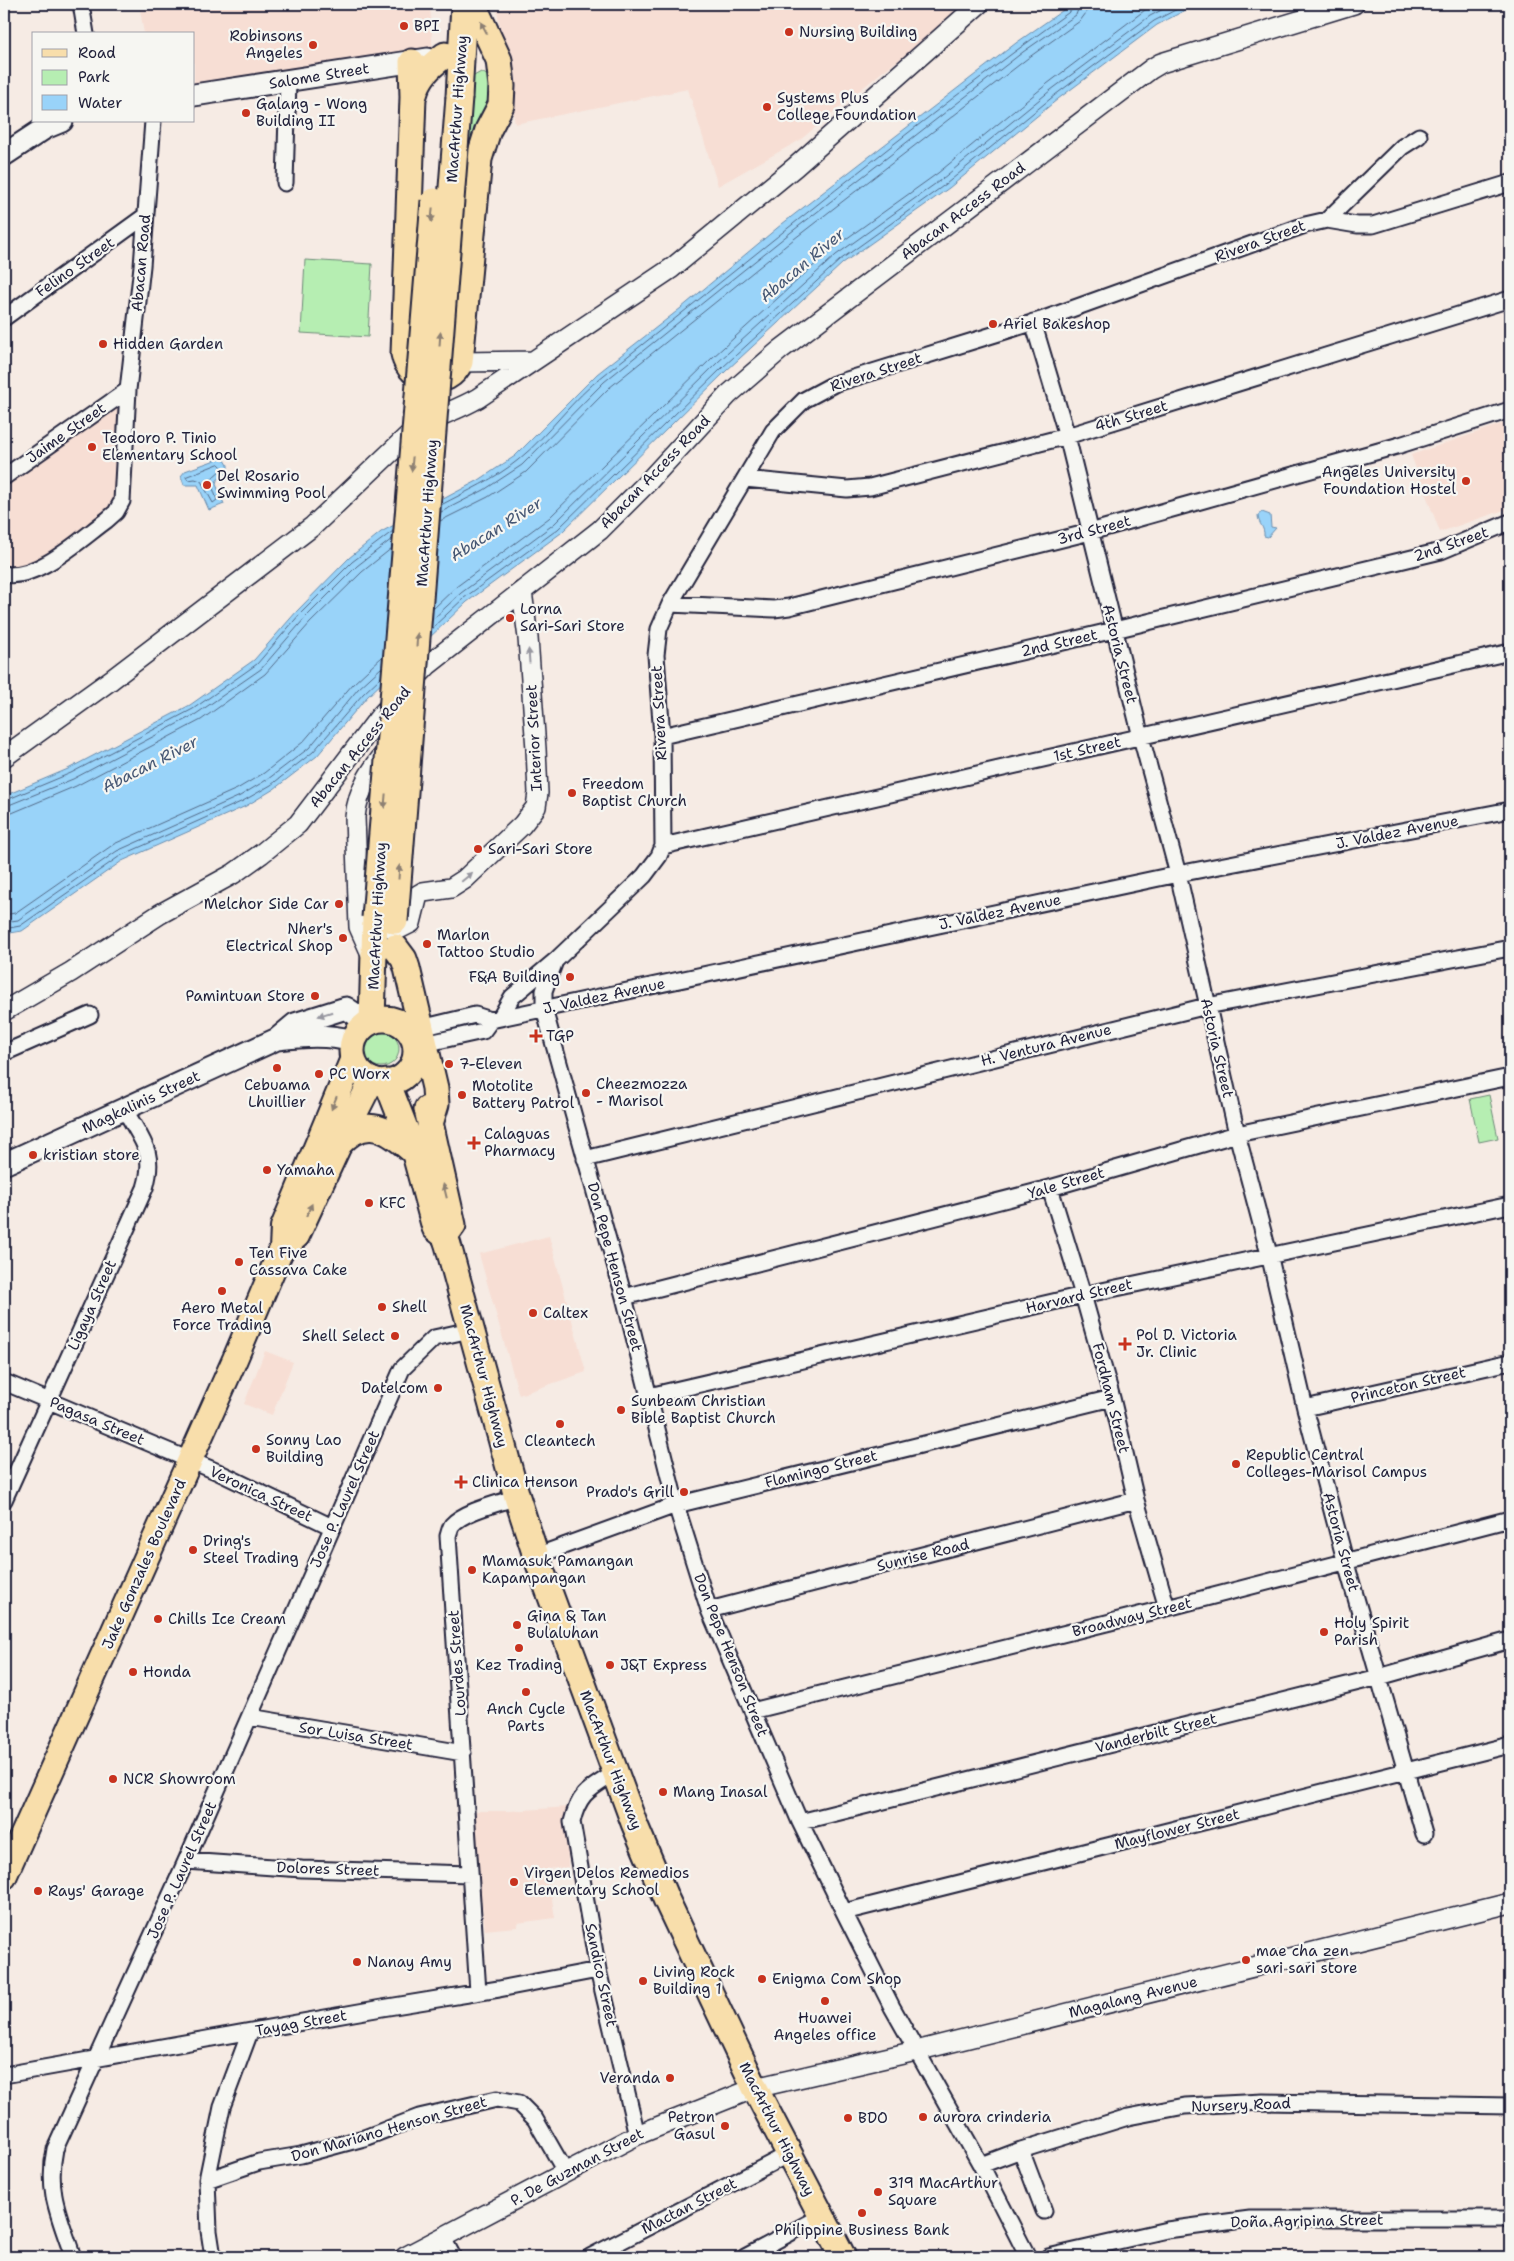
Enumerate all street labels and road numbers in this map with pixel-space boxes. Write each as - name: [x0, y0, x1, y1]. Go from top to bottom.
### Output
- street label: MacArthur Highway: [442, 35, 472, 183]
- street label: Salome Street: [267, 58, 371, 94]
- street label: Abacan Access Road: [897, 157, 1030, 264]
- street label: Abacan Road: [127, 213, 155, 312]
- street label: Rivera Street: [1212, 215, 1308, 267]
- street label: Felino Street: [32, 232, 118, 302]
- street label: Rivera Street: [828, 348, 924, 396]
- street label: 4th Street: [1092, 395, 1170, 437]
- street label: Jaime Street: [22, 398, 110, 468]
- street label: Abacan Access Road: [595, 410, 715, 533]
- street label: MacArthur Highway: [412, 439, 442, 587]
- street label: 3rd Street: [1055, 511, 1133, 549]
- street label: 2nd Street: [1411, 522, 1491, 566]
- street label: Astoria Street: [1098, 602, 1142, 706]
- street label: 2nd Street: [1019, 625, 1099, 661]
- street label: Rivera Street: [647, 665, 671, 761]
- street label: Abacan Access Road: [305, 682, 416, 812]
- street label: Interior Street: [521, 684, 547, 792]
- street label: 1st Street: [1051, 732, 1123, 766]
- street label: J. Valdez Avenue: [1334, 810, 1460, 854]
- street label: MacArthur Highway: [363, 842, 391, 990]
- street label: J. Valdez Avenue: [937, 889, 1063, 935]
- street label: J. Valdez Avenue: [541, 973, 667, 1019]
- street label: Astoria Street: [1196, 996, 1238, 1100]
- street label: H. Ventura Avenue: [979, 1019, 1113, 1071]
- street label: Magkalinis Street: [79, 1066, 203, 1138]
- street label: Yale Street: [1025, 1163, 1107, 1203]
- street label: Don Pepe Henson Street: [583, 1180, 647, 1354]
- street label: Ligaya Street: [63, 1257, 121, 1353]
- street label: Harvard Street: [1024, 1274, 1134, 1318]
- street label: MacArthur Highway: [455, 1302, 513, 1450]
- street label: Fordham Street: [1088, 1341, 1134, 1455]
- street label: Princeton Street: [1349, 1362, 1467, 1408]
- street label: Pagasa Street: [46, 1392, 148, 1450]
- street label: Jose P. Laurel Street: [306, 1427, 384, 1571]
- street label: Flamingo Street: [763, 1445, 879, 1493]
- street label: Veronica Street: [206, 1461, 316, 1527]
- street label: Jake Gonzales Boulevard: [97, 1475, 191, 1652]
- street label: Astoria Street: [1318, 1490, 1364, 1594]
- street label: Sunrise Road: [875, 1534, 972, 1576]
- street label: Don Pepe Henson Street: [689, 1570, 773, 1740]
- street label: Broadway Street: [1070, 1592, 1194, 1642]
- street label: Lourdes Street: [443, 1609, 471, 1717]
- street label: MacArthur Highway: [575, 1687, 647, 1833]
- street label: Vanderbilt Street: [1093, 1708, 1219, 1758]
- street label: Sor Luisa Street: [298, 1717, 414, 1755]
- street label: Jose P. Laurel Street: [143, 1798, 221, 1942]
- street label: Mayflower Street: [1112, 1804, 1242, 1854]
- street label: Dolores Street: [276, 1857, 380, 1881]
- street label: Sandico Street: [580, 1921, 622, 2029]
- street label: Magalang Avenue: [1067, 1971, 1199, 2023]
- street label: Tayag Street: [254, 2005, 348, 2041]
- street label: MacArthur Highway: [735, 2059, 819, 2199]
- street label: Don Mariano Henson Street: [289, 2091, 489, 2167]
- street label: Nursery Road: [1191, 2093, 1292, 2117]
- street label: P. De Guzman Street: [507, 2123, 647, 2211]
- street label: Mactan Street: [638, 2173, 740, 2239]
- street label: Doña Agripina Street: [1230, 2210, 1384, 2232]

